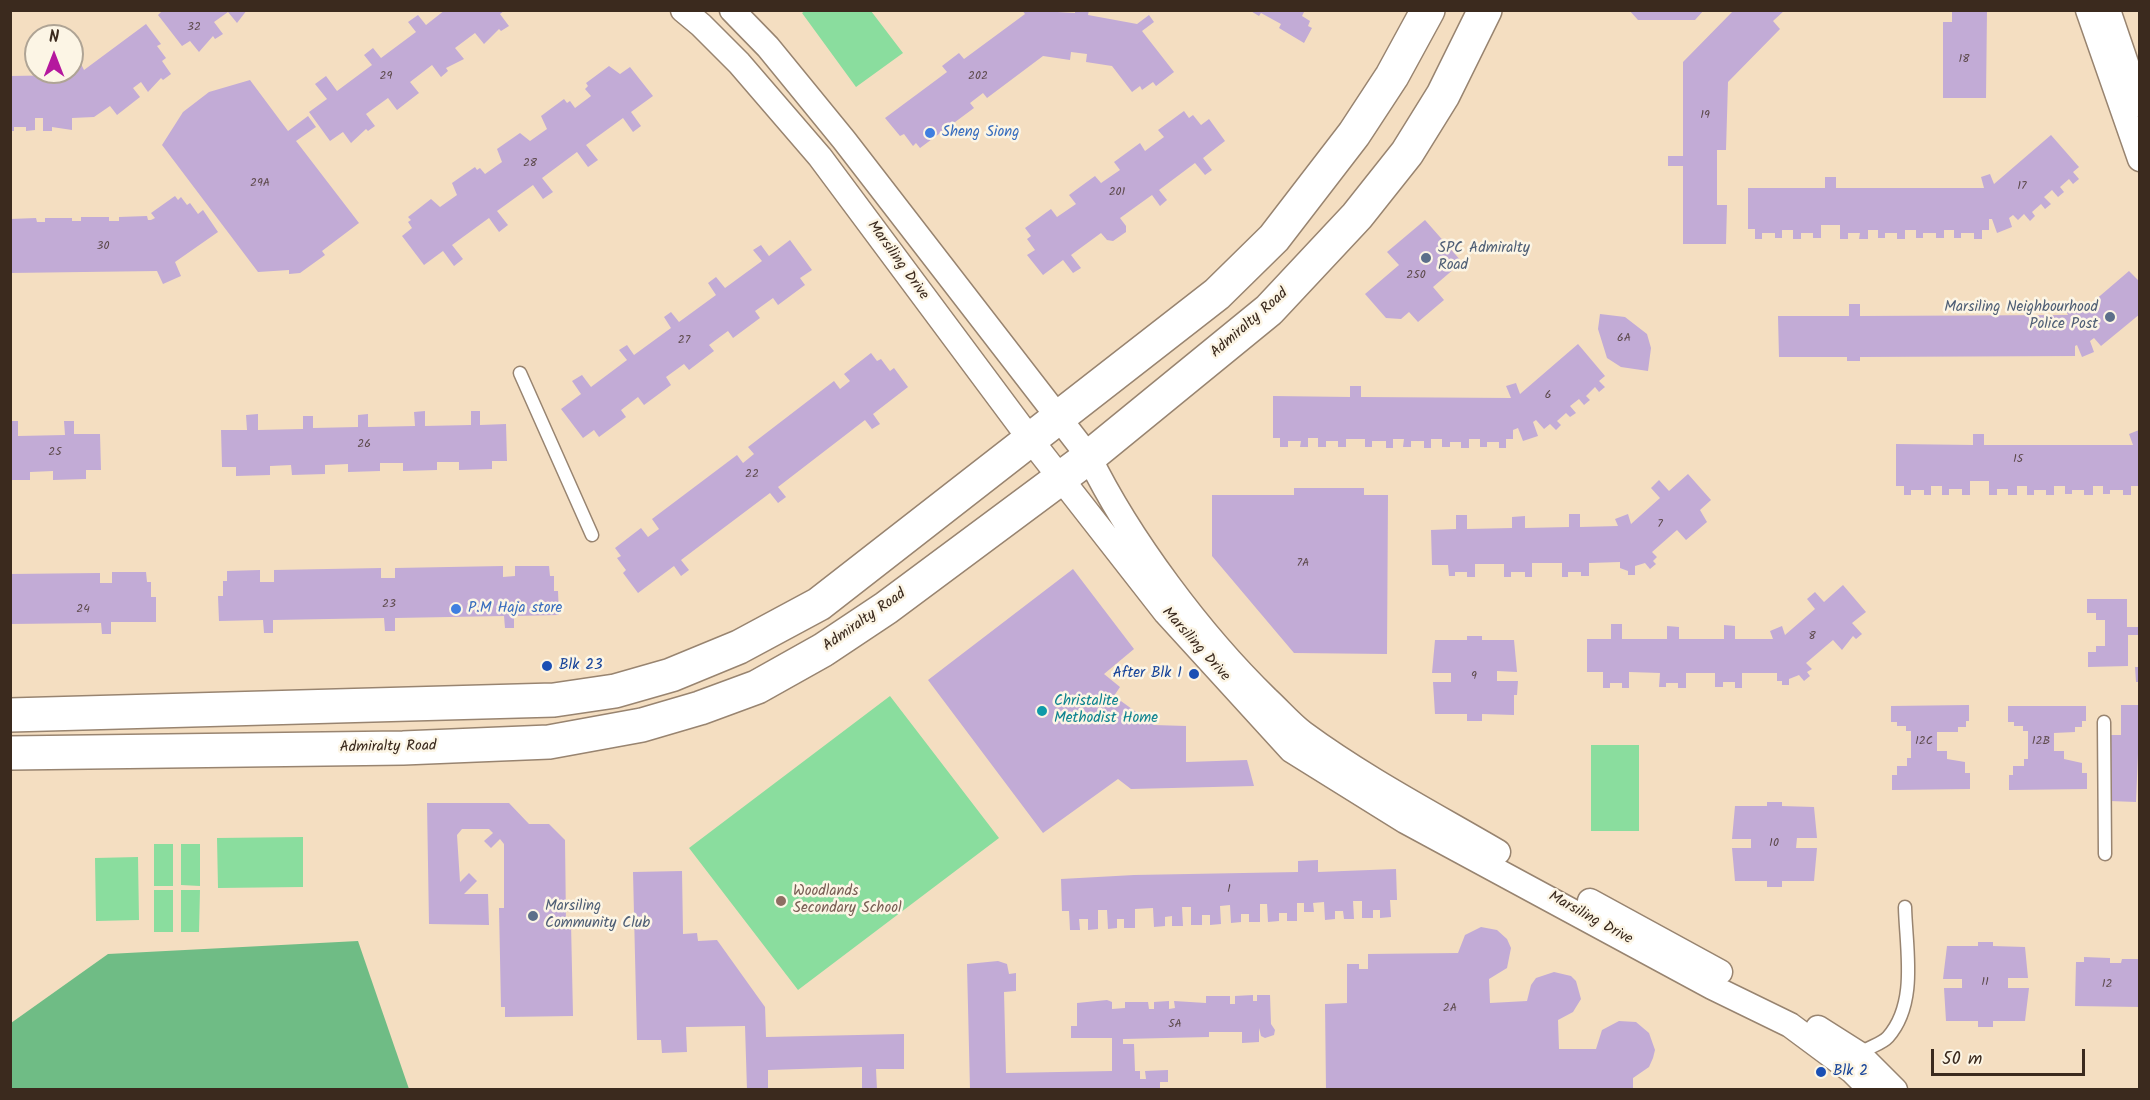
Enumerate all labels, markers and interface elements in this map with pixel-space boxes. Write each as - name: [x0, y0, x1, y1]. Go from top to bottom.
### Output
- house number: 32: [187, 21, 201, 35]
- north arrow: [24, 24, 84, 84]
- text: N: [49, 25, 59, 50]
- house number: 18: [1959, 53, 1969, 67]
- house number: 29: [380, 70, 392, 84]
- house number: 202: [968, 70, 988, 84]
- house number: 19: [1700, 109, 1710, 123]
- place label: Sheng Siong: [942, 124, 1019, 142]
- marker: Sheng Siong: [923, 126, 937, 140]
- house number: 28: [523, 157, 537, 171]
- house number: 29A: [250, 177, 270, 191]
- house number: 17: [2017, 180, 2027, 194]
- house number: 201: [1109, 186, 1125, 200]
- street label: Marsiling Drive: [862, 218, 932, 304]
- house number: 30: [97, 240, 109, 254]
- place label: SPC Admiralty Road: [1438, 240, 1530, 275]
- marker: SPC Admiralty Road: [1419, 251, 1433, 265]
- house number: 250: [1406, 269, 1426, 283]
- street label: Admiralty Road: [1208, 285, 1292, 363]
- place label: Marsiling Neighbourhood Police Post: [1944, 299, 2098, 334]
- marker: Marsiling Neighbourhood Police Post: [2103, 310, 2117, 324]
- house number: 6A: [1617, 332, 1631, 346]
- house number: 27: [678, 334, 690, 348]
- house number: 6: [1545, 389, 1551, 403]
- house number: 26: [357, 438, 371, 452]
- house number: 25: [48, 446, 62, 460]
- house number: 15: [2013, 453, 2023, 467]
- house number: 22: [745, 468, 759, 482]
- house number: 7: [1657, 518, 1663, 532]
- house number: 7A: [1297, 557, 1309, 571]
- street label: Admiralty Road: [820, 586, 910, 656]
- house number: 23: [382, 598, 396, 612]
- place label: P.M Haja store: [468, 600, 562, 618]
- marker: P.M Haja store: [449, 602, 463, 616]
- house number: 24: [76, 603, 90, 617]
- street label: Marsiling Drive: [1157, 604, 1233, 686]
- house number: 8: [1808, 630, 1816, 644]
- place label: Blk 23: [559, 657, 603, 675]
- marker: Blk 23: [540, 659, 554, 673]
- place label: After Blk 1: [1113, 665, 1182, 683]
- marker: After Blk 1: [1187, 667, 1201, 681]
- house number: 9: [1471, 670, 1477, 684]
- place label: Christalite Methodist Home: [1054, 693, 1158, 728]
- marker: Christalite Methodist Home: [1035, 704, 1049, 718]
- house number: 12C: [1915, 735, 1933, 749]
- house number: 12B: [2032, 735, 2050, 749]
- street label: Admiralty Road: [339, 738, 437, 758]
- house number: 10: [1769, 837, 1779, 851]
- place label: Woodlands Secondary School: [793, 883, 902, 918]
- house number: 1: [1227, 883, 1231, 897]
- street label: Marsiling Drive: [1545, 888, 1635, 950]
- marker: Woodlands Secondary School: [774, 894, 788, 908]
- place label: Marsiling Community Club: [545, 898, 650, 933]
- marker: Marsiling Community Club: [526, 909, 540, 923]
- house number: 11: [1981, 976, 1989, 990]
- house number: 12: [2102, 978, 2112, 992]
- house number: 2A: [1443, 1002, 1457, 1016]
- house number: 5A: [1168, 1018, 1182, 1032]
- scale bar: [1934, 1037, 2088, 1075]
- text: 50 m: [1942, 1045, 1982, 1074]
- place label: Blk 2: [1833, 1063, 1868, 1081]
- marker: Blk 2: [1814, 1065, 1828, 1079]

